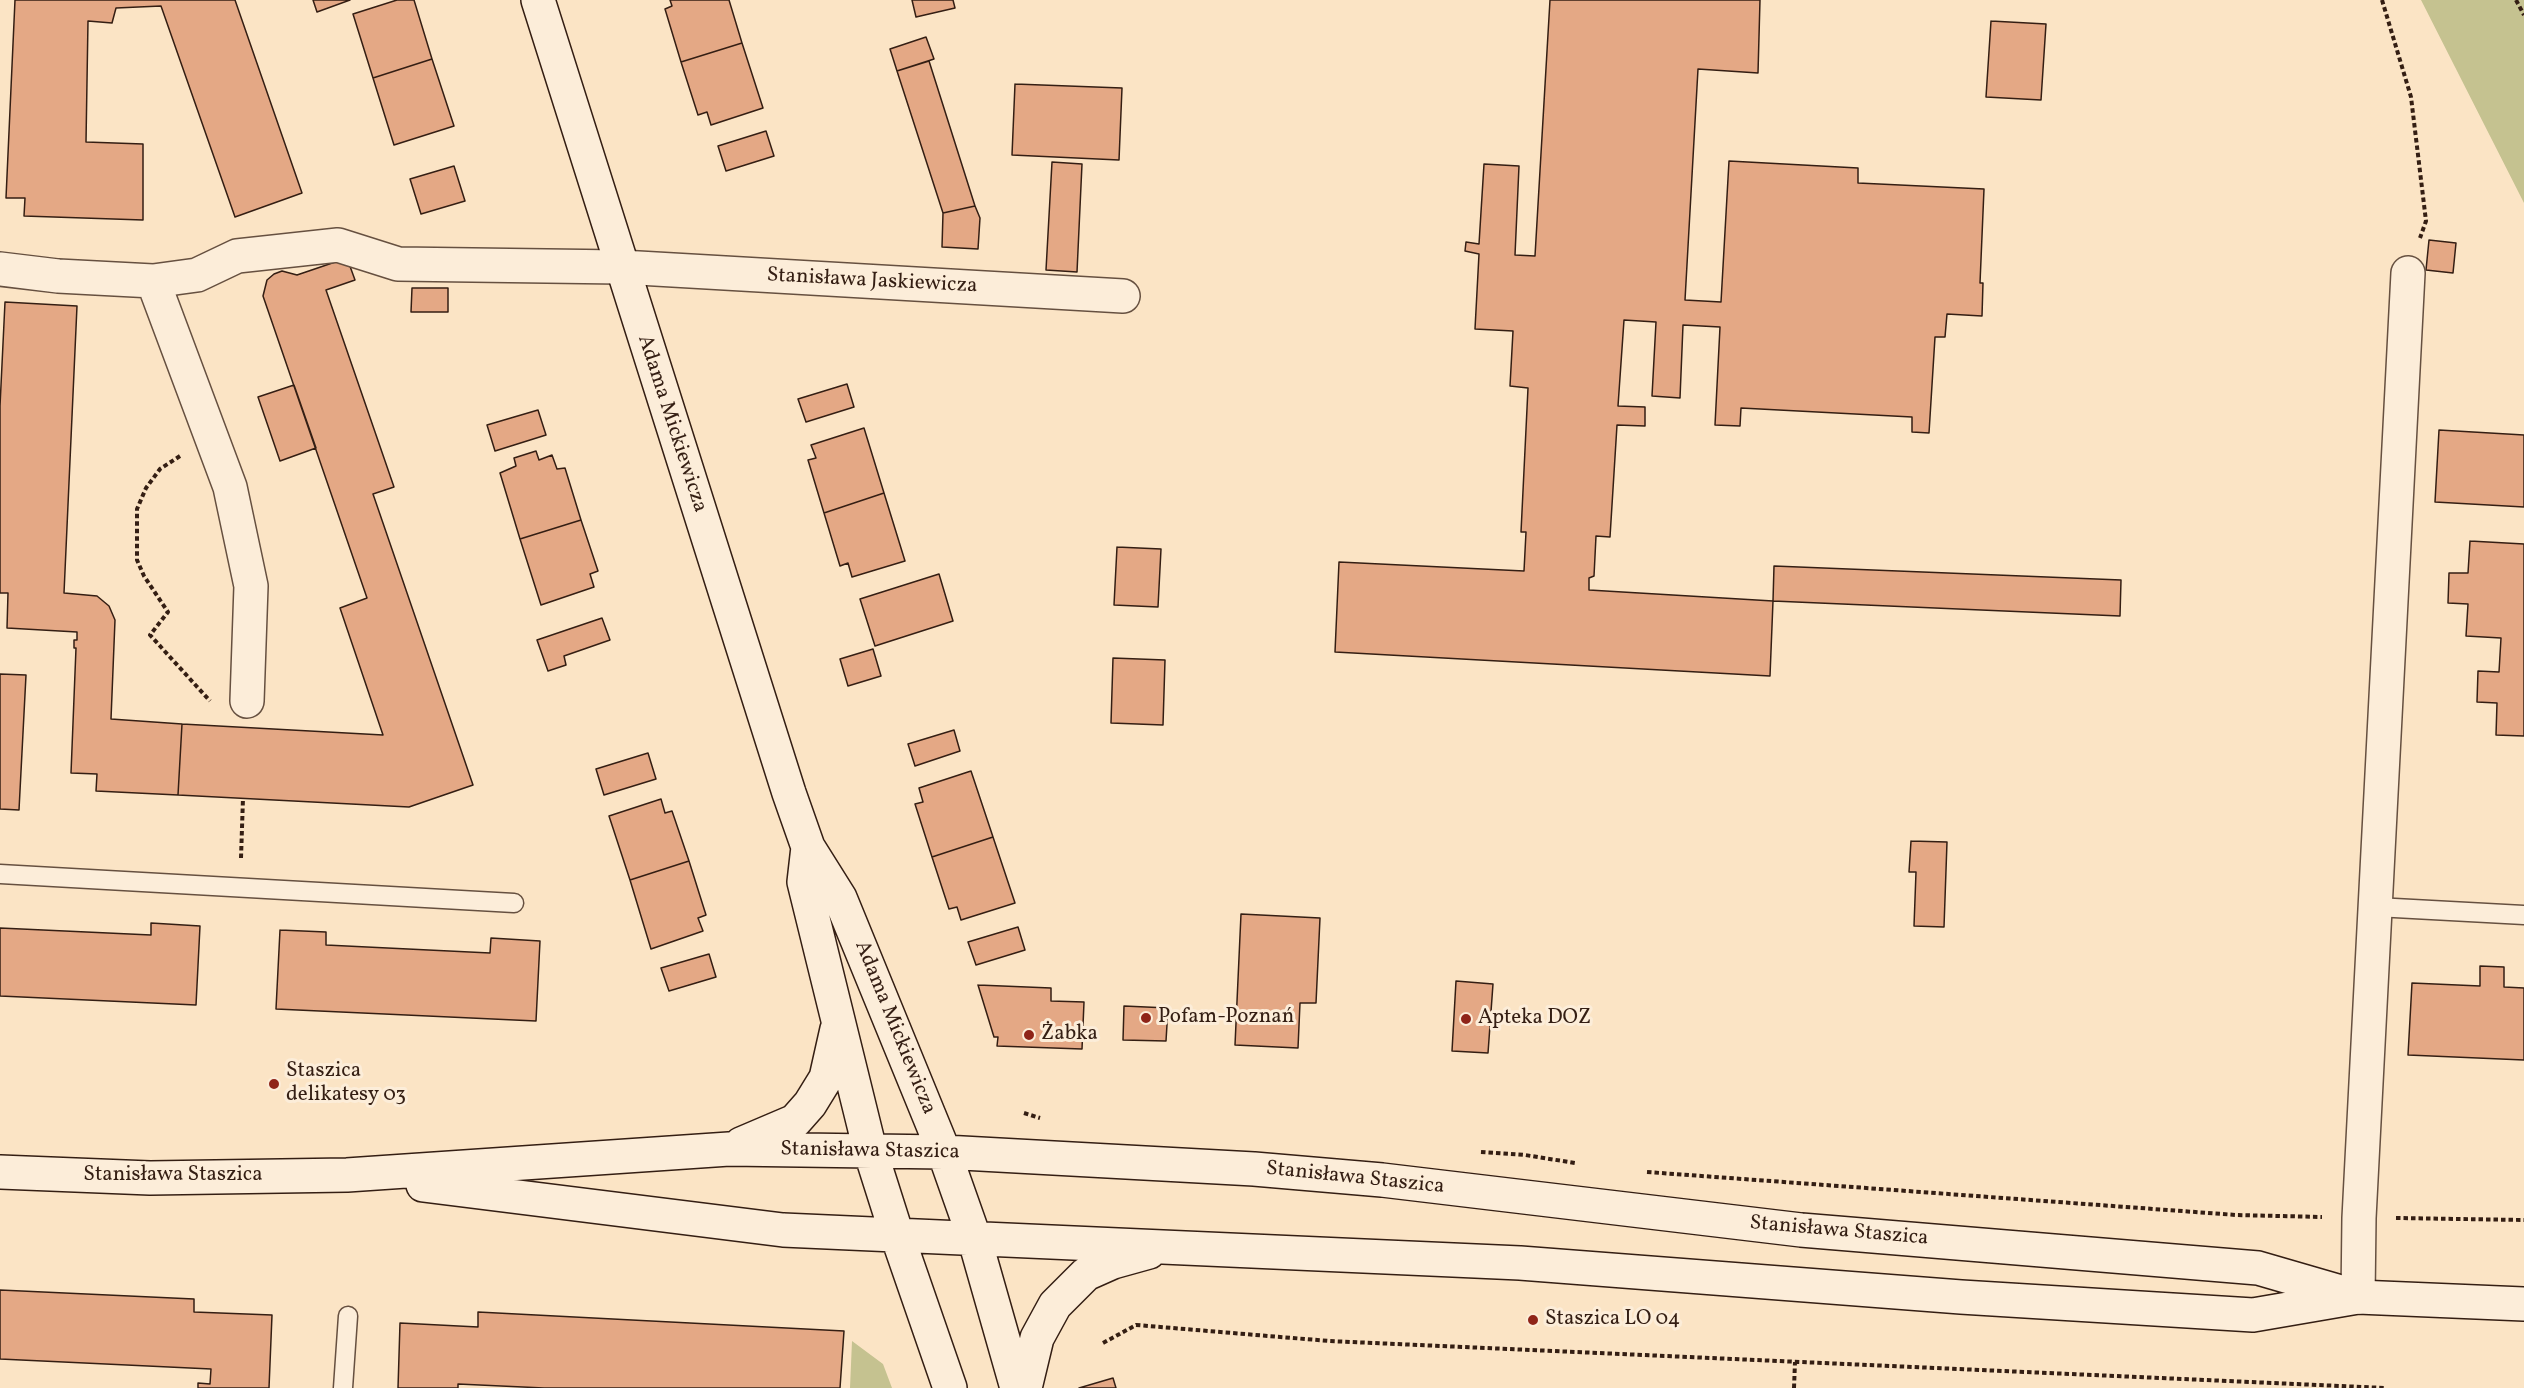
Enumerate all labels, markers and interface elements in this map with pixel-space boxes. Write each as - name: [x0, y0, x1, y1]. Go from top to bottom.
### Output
- street label: Stanisława Jaskiewicza: [766, 264, 978, 300]
- street label: Adama Mickiewicza: [630, 332, 712, 516]
- street label: Adama Mickiewicza: [848, 937, 940, 1119]
- place label: Pofam-Poznań: [1158, 1005, 1294, 1031]
- place label: Apteka DOZ: [1478, 1006, 1591, 1032]
- marker: Pofam-Poznań: [1139, 1011, 1153, 1025]
- marker: Apteka DOZ: [1459, 1012, 1473, 1026]
- place label: Żabka: [1041, 1022, 1098, 1048]
- marker: Żabka: [1022, 1028, 1036, 1042]
- place label: Staszica delikatesy 03: [286, 1059, 406, 1109]
- marker: Staszica delikatesy 03: [267, 1077, 281, 1091]
- street label: Stanisława Staszica: [780, 1138, 960, 1166]
- street label: Stanisława Staszica: [1264, 1157, 1446, 1201]
- street label: Stanisława Staszica: [83, 1163, 263, 1189]
- street label: Stanisława Staszica: [1749, 1212, 1929, 1252]
- place label: Staszica LO 04: [1545, 1307, 1680, 1333]
- marker: Staszica LO 04: [1526, 1313, 1540, 1327]

